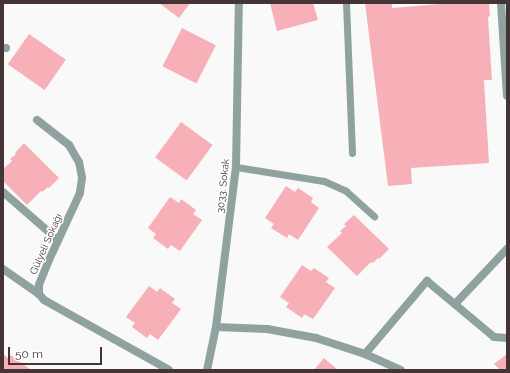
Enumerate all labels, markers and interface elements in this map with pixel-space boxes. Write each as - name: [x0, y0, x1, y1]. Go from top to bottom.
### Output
- street label: 3033. Sokak: [214, 158, 232, 214]
- street label: Gülyeli Sokağı: [27, 212, 65, 276]
- scale bar: [10, 339, 104, 365]
- text: 50 m: [15, 347, 43, 361]

